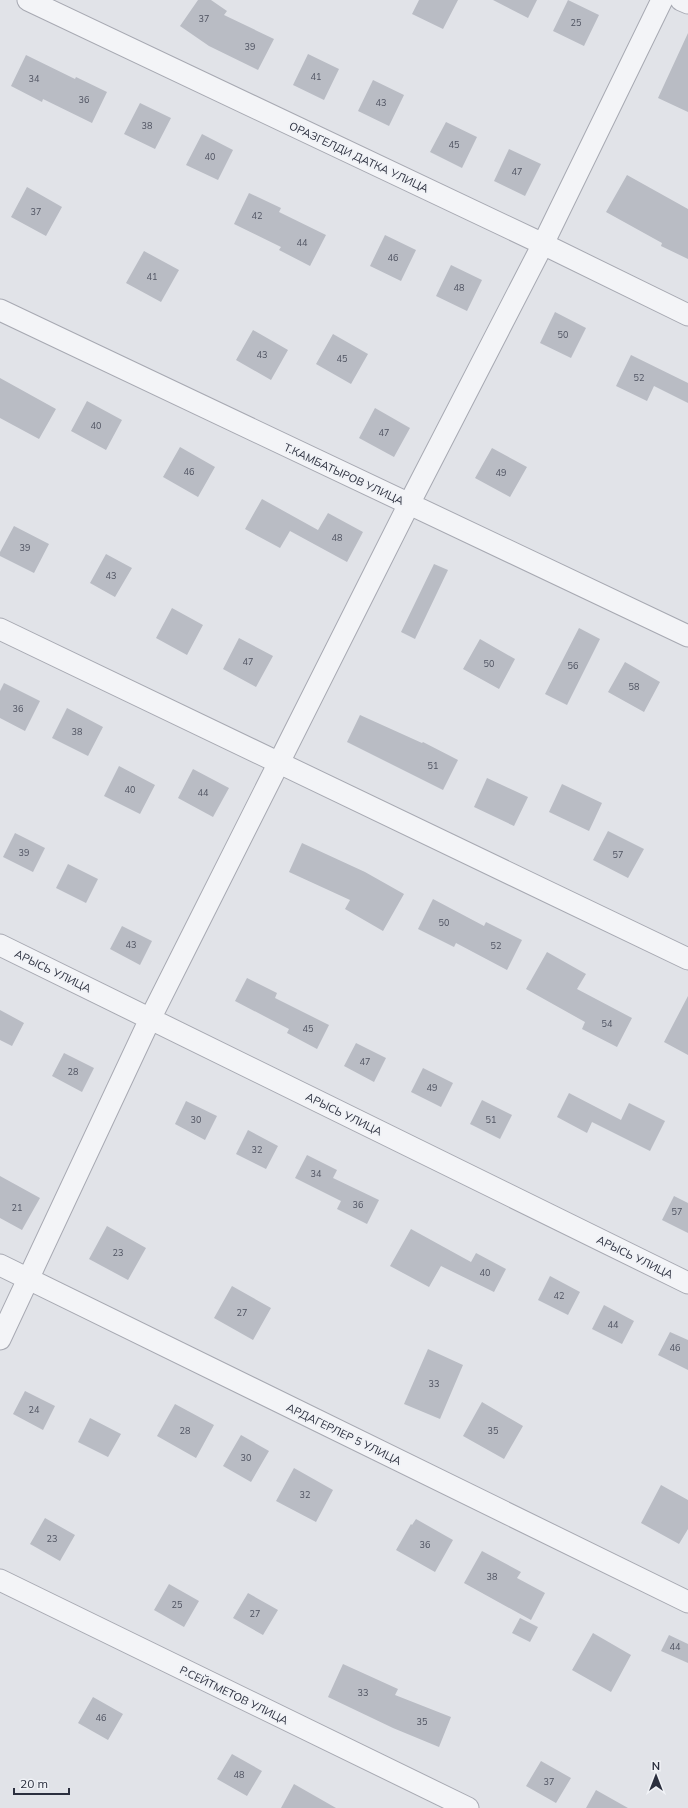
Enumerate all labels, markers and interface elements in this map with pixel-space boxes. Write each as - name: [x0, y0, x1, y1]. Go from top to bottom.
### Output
- house number: 37: [199, 13, 209, 24]
- house number: 25: [571, 17, 582, 28]
- house number: 39: [245, 41, 255, 52]
- house number: 41: [311, 71, 321, 82]
- house number: 34: [29, 73, 40, 84]
- house number: 36: [79, 94, 89, 105]
- house number: 43: [376, 97, 386, 108]
- street label: ОРАЗГЕЛДИ ДАТКА УЛИЦА: [287, 118, 431, 196]
- house number: 38: [142, 120, 152, 131]
- house number: 45: [449, 139, 460, 150]
- house number: 40: [205, 151, 215, 162]
- house number: 47: [512, 166, 522, 177]
- house number: 37: [31, 206, 41, 217]
- house number: 42: [252, 210, 262, 221]
- house number: 44: [297, 237, 308, 248]
- house number: 46: [388, 252, 398, 263]
- house number: 41: [147, 271, 157, 282]
- house number: 48: [454, 282, 464, 293]
- house number: 50: [558, 329, 568, 340]
- house number: 43: [257, 349, 267, 360]
- house number: 45: [337, 353, 348, 364]
- house number: 52: [634, 372, 644, 383]
- house number: 40: [91, 420, 101, 431]
- house number: 47: [379, 427, 389, 438]
- street label: Т.КАМБАТЫРОВ УЛИЦА: [282, 440, 406, 508]
- house number: 46: [184, 466, 194, 477]
- house number: 49: [496, 467, 506, 478]
- house number: 48: [332, 532, 342, 543]
- house number: 39: [20, 542, 30, 553]
- house number: 43: [106, 570, 116, 581]
- house number: 47: [243, 656, 253, 667]
- house number: 50: [484, 658, 494, 669]
- house number: 56: [568, 660, 578, 671]
- house number: 58: [629, 681, 639, 692]
- house number: 36: [13, 703, 23, 714]
- house number: 38: [72, 726, 82, 737]
- house number: 51: [428, 760, 438, 771]
- house number: 40: [125, 784, 135, 795]
- house number: 44: [198, 787, 209, 798]
- house number: 39: [19, 847, 29, 858]
- house number: 57: [613, 849, 623, 860]
- house number: 50: [439, 917, 449, 928]
- house number: 43: [126, 939, 136, 950]
- house number: 52: [491, 940, 501, 951]
- street label: АРЫСЬ УЛИЦА: [12, 946, 94, 996]
- house number: 54: [602, 1018, 613, 1029]
- house number: 45: [303, 1023, 314, 1034]
- house number: 47: [360, 1056, 370, 1067]
- house number: 28: [68, 1066, 78, 1077]
- house number: 49: [427, 1082, 437, 1093]
- street label: АРЫСЬ УЛИЦА: [303, 1089, 385, 1139]
- house number: 30: [191, 1114, 201, 1125]
- house number: 51: [486, 1114, 496, 1125]
- house number: 32: [252, 1144, 262, 1155]
- house number: 34: [311, 1168, 322, 1179]
- house number: 36: [353, 1199, 363, 1210]
- house number: 21: [12, 1202, 22, 1213]
- house number: 57: [672, 1206, 682, 1217]
- street label: АРЫСЬ УЛИЦА: [594, 1232, 676, 1282]
- house number: 23: [113, 1247, 123, 1258]
- house number: 40: [480, 1267, 490, 1278]
- house number: 42: [554, 1290, 564, 1301]
- house number: 27: [237, 1307, 247, 1318]
- house number: 44: [608, 1319, 619, 1330]
- house number: 46: [670, 1342, 680, 1353]
- house number: 33: [429, 1378, 439, 1389]
- street label: АРДАГЕРЛЕР 5 УЛИЦА: [284, 1400, 404, 1468]
- house number: 24: [29, 1404, 40, 1415]
- house number: 28: [180, 1425, 190, 1436]
- house number: 35: [488, 1425, 499, 1436]
- house number: 30: [241, 1452, 251, 1463]
- house number: 32: [300, 1489, 310, 1500]
- house number: 23: [47, 1533, 57, 1544]
- house number: 36: [420, 1539, 430, 1550]
- house number: 38: [487, 1571, 497, 1582]
- house number: 25: [172, 1599, 183, 1610]
- house number: 27: [250, 1608, 260, 1619]
- house number: 44: [670, 1641, 681, 1652]
- street label: Р.СЕЙТМЕТОВ УЛИЦА: [177, 1663, 291, 1727]
- house number: 33: [358, 1687, 368, 1698]
- house number: 46: [96, 1712, 106, 1723]
- house number: 35: [417, 1716, 428, 1727]
- north arrow: [636, 1756, 676, 1796]
- text: N: [652, 1759, 660, 1773]
- house number: 48: [234, 1769, 244, 1780]
- scale bar: [14, 1770, 69, 1796]
- text: 20 m: [20, 1776, 48, 1791]
- house number: 37: [544, 1776, 554, 1787]

